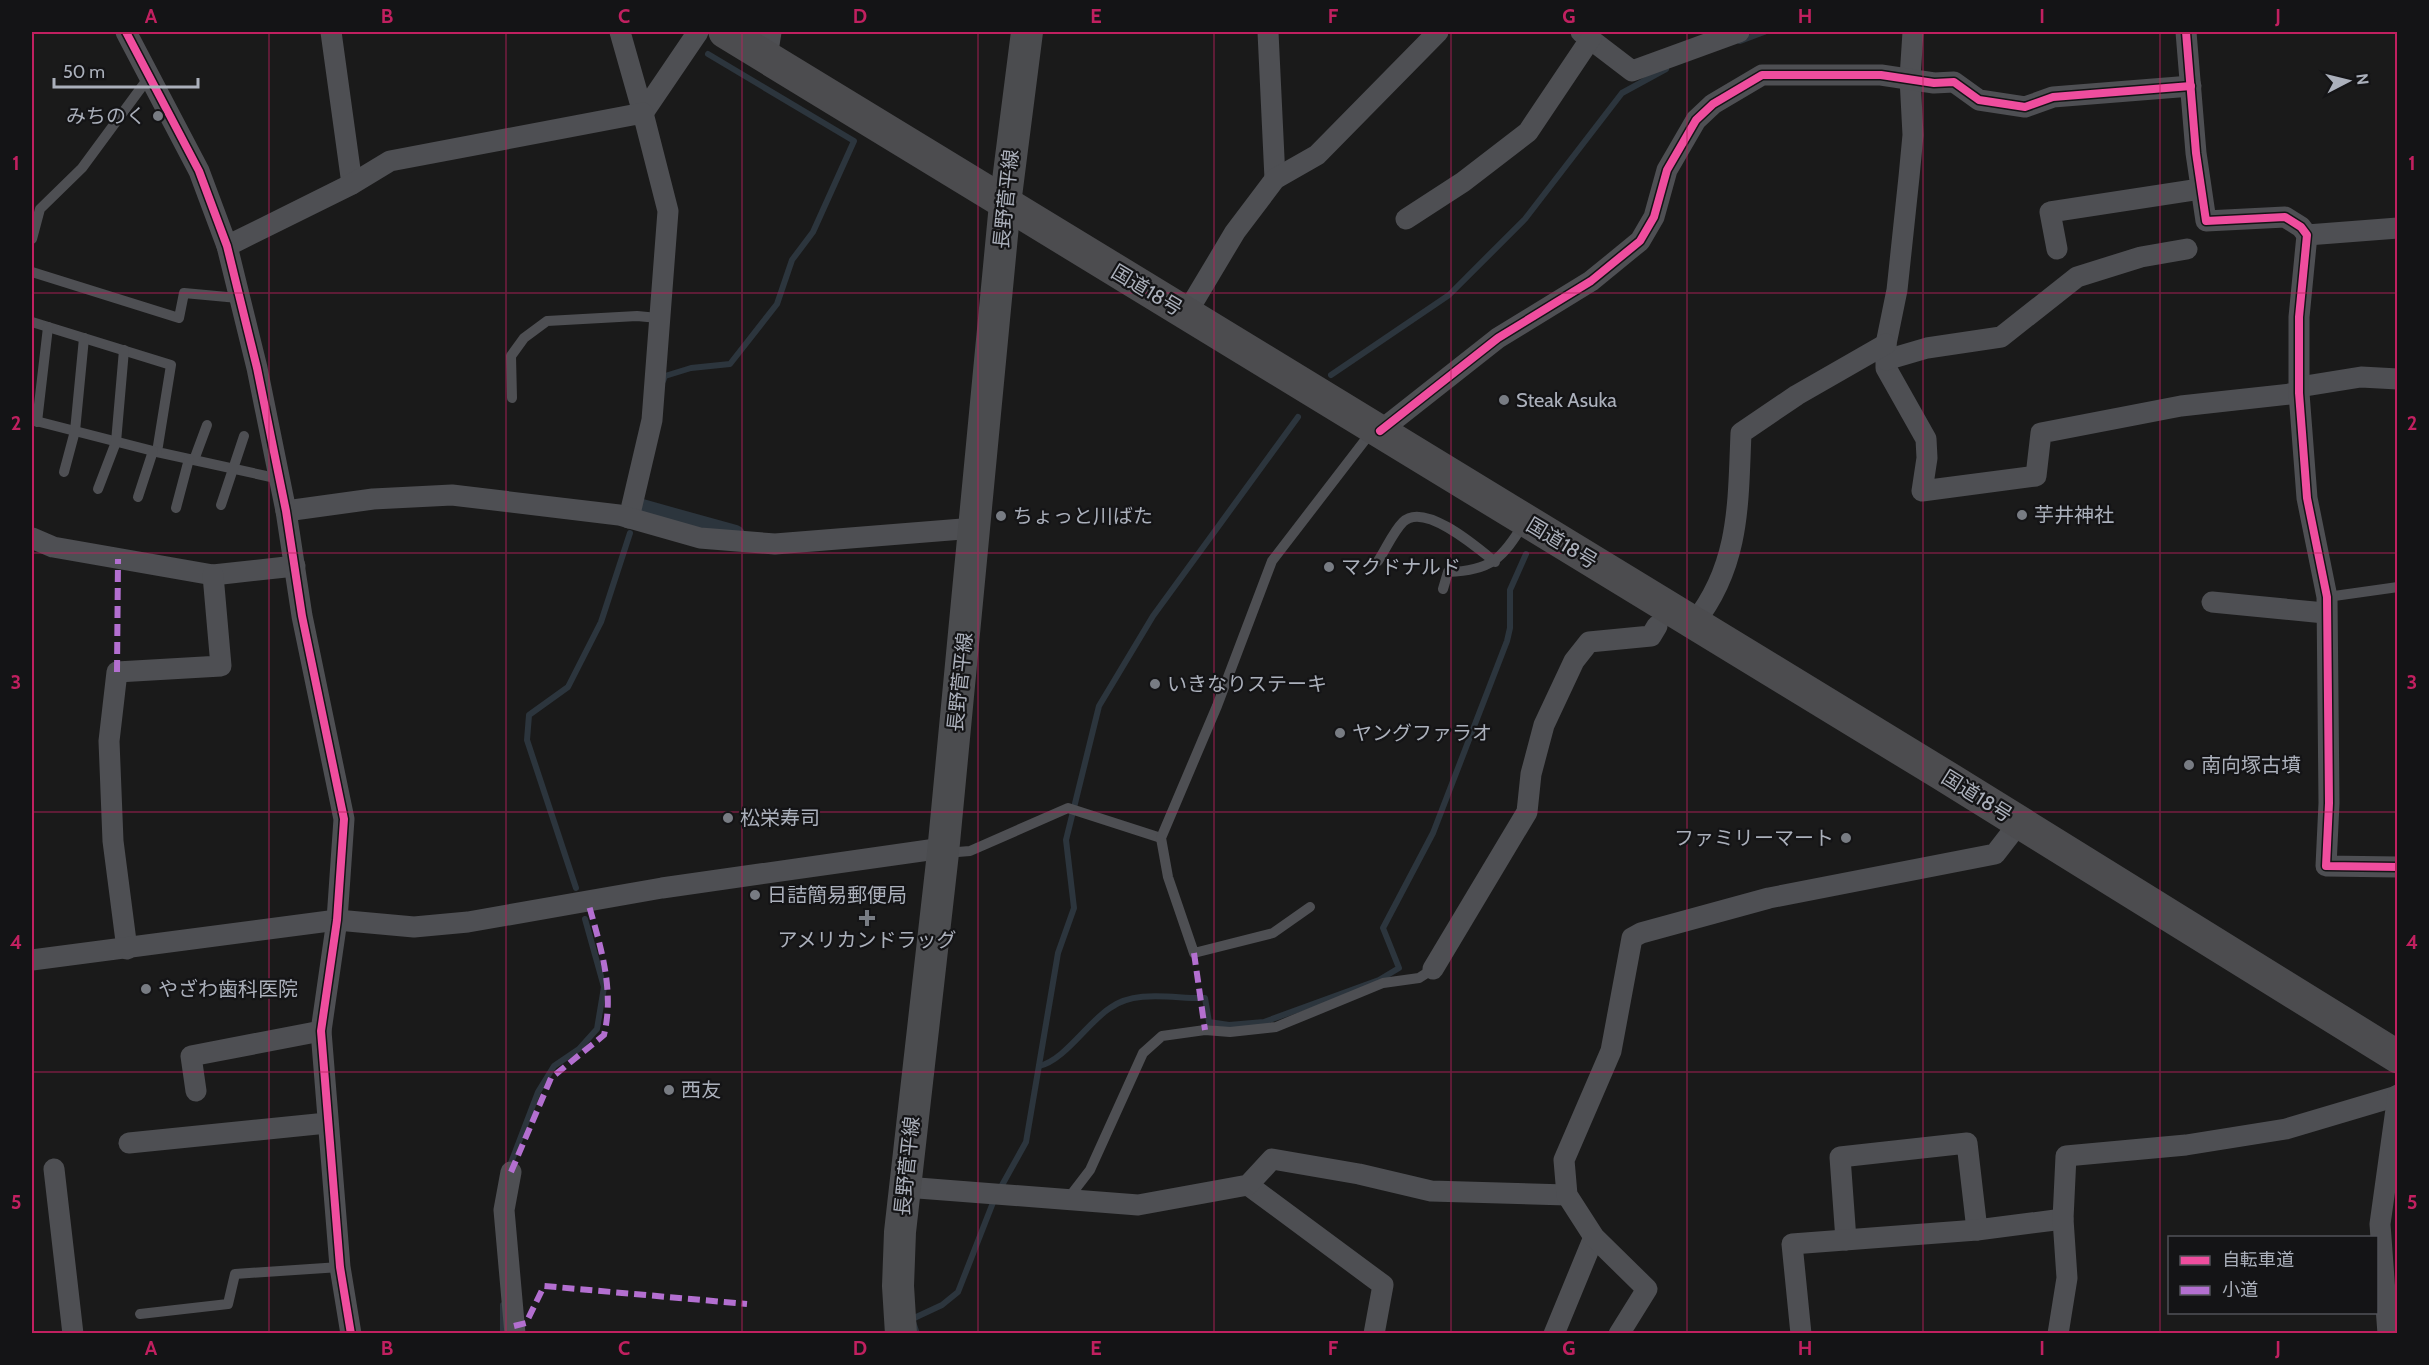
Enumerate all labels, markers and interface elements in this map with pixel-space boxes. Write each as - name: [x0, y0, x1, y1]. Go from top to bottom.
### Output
- text: A: [145, 4, 158, 28]
- text: B: [381, 4, 393, 28]
- text: C: [618, 4, 630, 28]
- text: D: [853, 4, 867, 28]
- text: E: [1090, 4, 1102, 28]
- text: F: [1328, 4, 1339, 28]
- text: G: [1562, 4, 1576, 28]
- text: H: [1798, 4, 1812, 28]
- text: I: [2039, 4, 2045, 28]
- text: J: [2274, 4, 2281, 28]
- scale bar: [54, 51, 198, 89]
- north arrow: [2318, 51, 2378, 111]
- text: 50 m: [63, 61, 105, 83]
- text: N: [2352, 72, 2373, 86]
- place label: みちのく: [66, 104, 146, 128]
- marker: みちのく: [151, 109, 165, 123]
- street label: 長野菅平線: [989, 148, 1023, 250]
- text: 1: [12, 151, 20, 175]
- text: 1: [2408, 151, 2416, 175]
- street label: 国道18号: [1107, 259, 1187, 321]
- place label: Steak Asuka: [1516, 388, 1617, 412]
- marker: Steak Asuka: [1497, 393, 1511, 407]
- text: 2: [11, 411, 21, 435]
- text: 2: [2407, 411, 2417, 435]
- place label: 芋井神社: [2034, 503, 2114, 527]
- place label: ちょっと川ばた: [1013, 504, 1153, 528]
- marker: 芋井神社: [2015, 508, 2029, 522]
- marker: ちょっと川ばた: [994, 509, 1008, 523]
- street label: 国道18号: [1522, 512, 1602, 574]
- place label: マクドナルド: [1341, 555, 1461, 579]
- marker: マクドナルド: [1322, 560, 1336, 574]
- street label: 長野菅平線: [943, 631, 977, 733]
- text: 3: [11, 670, 21, 694]
- text: 3: [2407, 670, 2417, 694]
- place label: いきなりステーキ: [1167, 672, 1327, 696]
- marker: いきなりステーキ: [1148, 677, 1162, 691]
- place label: ヤングファラオ: [1352, 721, 1492, 745]
- marker: ヤングファラオ: [1333, 726, 1347, 740]
- place label: 南向塚古墳: [2201, 753, 2301, 777]
- marker: 南向塚古墳: [2182, 758, 2196, 772]
- street label: 国道18号: [1937, 765, 2017, 827]
- place label: 松栄寿司: [740, 806, 820, 830]
- marker: 松栄寿司: [721, 811, 735, 825]
- place label: ファミリーマート: [1674, 826, 1834, 850]
- marker: ファミリーマート: [1839, 831, 1853, 845]
- place label: 日詰簡易郵便局: [767, 883, 907, 907]
- marker: 日詰簡易郵便局: [748, 888, 762, 902]
- marker: アメリカンドラッグ: [860, 911, 874, 925]
- place label: アメリカンドラッグ: [778, 928, 957, 952]
- text: 4: [10, 930, 22, 954]
- text: 4: [2406, 930, 2418, 954]
- place label: やざわ歯科医院: [158, 977, 298, 1001]
- marker: やざわ歯科医院: [139, 982, 153, 996]
- place label: 西友: [681, 1078, 721, 1102]
- marker: 西友: [662, 1083, 676, 1097]
- street label: 長野菅平線: [890, 1115, 924, 1217]
- text: 5: [11, 1190, 21, 1214]
- text: 5: [2407, 1190, 2417, 1214]
- legend: [2168, 1236, 2378, 1314]
- text: 自転車道: [2222, 1249, 2294, 1271]
- text: 小道: [2222, 1279, 2258, 1301]
- text: A: [145, 1336, 158, 1360]
- text: B: [381, 1336, 393, 1360]
- text: C: [618, 1336, 630, 1360]
- text: D: [853, 1336, 867, 1360]
- text: E: [1090, 1336, 1102, 1360]
- text: F: [1328, 1336, 1339, 1360]
- text: G: [1562, 1336, 1576, 1360]
- text: H: [1798, 1336, 1812, 1360]
- text: I: [2039, 1336, 2045, 1360]
- text: J: [2274, 1336, 2281, 1360]

